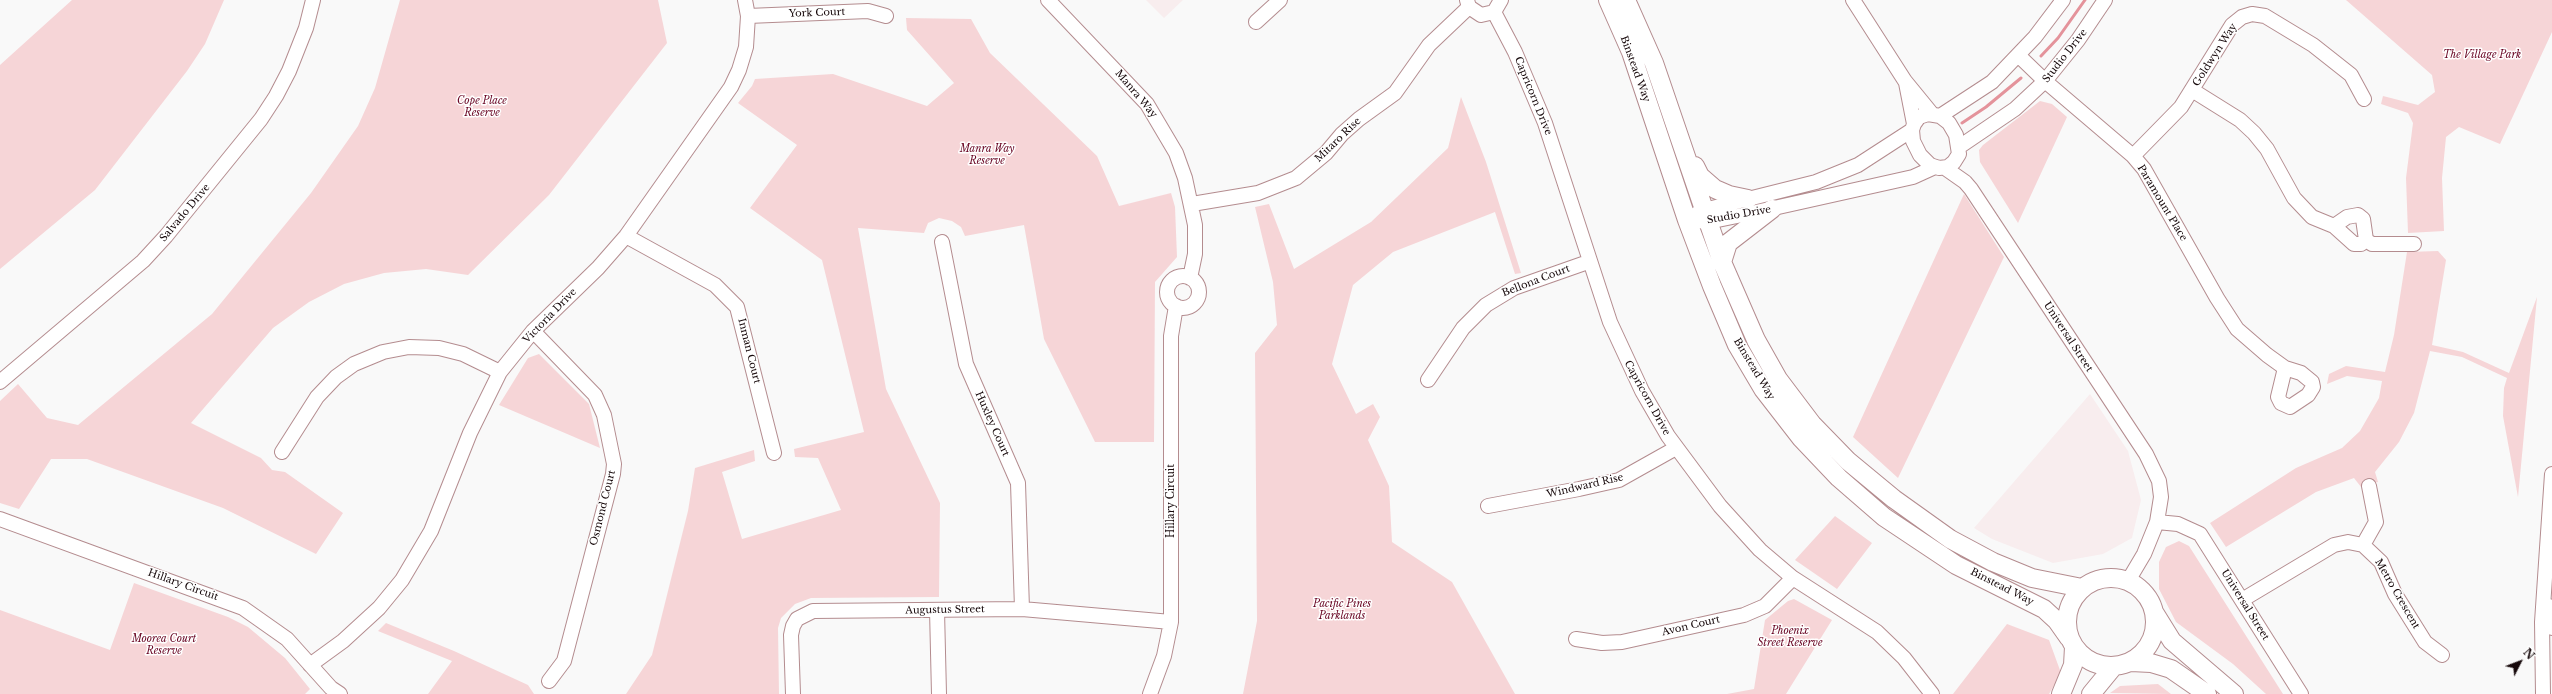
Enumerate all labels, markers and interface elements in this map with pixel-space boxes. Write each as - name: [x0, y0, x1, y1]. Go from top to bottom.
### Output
- street label: York Court: [789, 6, 845, 20]
- street label: Goldwyn Way: [2190, 21, 2240, 89]
- street label: Studio Drive: [2040, 27, 2090, 85]
- street label: Binstead Way: [1617, 34, 1653, 104]
- park label: The Village Park: [2443, 49, 2521, 61]
- street label: Capricorn Drive: [1512, 55, 1554, 137]
- street label: Manra Way: [1112, 68, 1160, 120]
- park label: Cope Place Reserve: [457, 95, 507, 118]
- street label: Mitaro Rise: [1313, 115, 1363, 165]
- park label: Manra Way Reserve: [960, 143, 1014, 166]
- street label: Paramount Place: [2134, 163, 2190, 243]
- street label: Salvado Drive: [157, 182, 213, 244]
- street label: Studio Drive: [1706, 203, 1772, 227]
- street label: Bellona Court: [1500, 263, 1572, 299]
- street label: Victoria Drive: [521, 286, 579, 346]
- street label: Universal Street: [2041, 300, 2095, 374]
- street label: Inman Court: [735, 317, 763, 385]
- street label: Binstead Way: [1731, 336, 1777, 402]
- street label: Capricorn Drive: [1622, 359, 1672, 437]
- street label: Huxley Court: [972, 390, 1012, 458]
- street label: Hillary Circuit: [1165, 464, 1177, 538]
- street label: Osmond Court: [588, 469, 618, 547]
- street label: Windward Rise: [1545, 471, 1625, 501]
- street label: Metro Crescent: [2372, 557, 2422, 631]
- street label: Binstead Way: [1968, 566, 2036, 608]
- street label: Hillary Circuit: [146, 567, 220, 603]
- street label: Universal Street: [2218, 567, 2272, 643]
- park label: Pacific Pines Parklands: [1313, 598, 1371, 622]
- street label: Augustus Street: [905, 603, 985, 617]
- street label: Avon Court: [1661, 614, 1721, 638]
- park label: Phoenix Street Reserve: [1758, 625, 1822, 648]
- park label: Moorea Court Reserve: [132, 633, 196, 656]
- north arrow: [2500, 642, 2540, 682]
- text: N: [2520, 645, 2538, 662]

